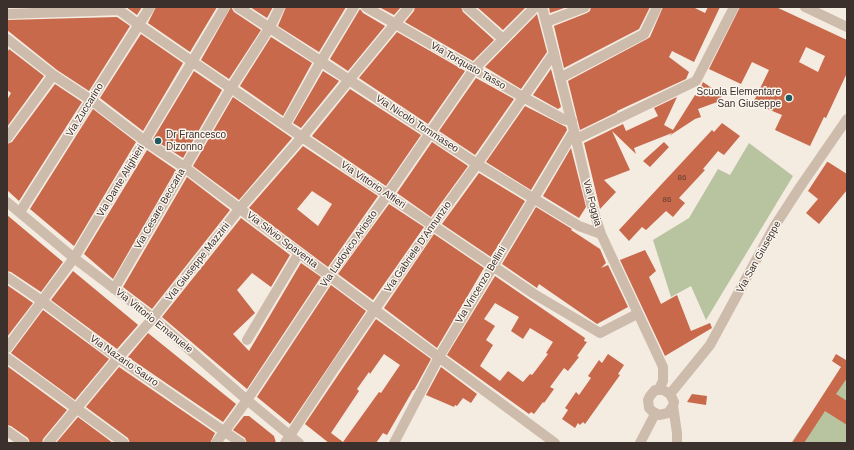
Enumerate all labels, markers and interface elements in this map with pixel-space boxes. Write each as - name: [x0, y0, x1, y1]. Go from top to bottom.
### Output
- street label: Via Torquato Tasso: [428, 40, 508, 92]
- street label: Via Zuccarino: [64, 81, 106, 139]
- place label: Scuola Elementare San Giuseppe: [697, 86, 781, 110]
- street label: Via Nicolò Tommaseo: [373, 93, 461, 155]
- marker: Scuola Elementare San Giuseppe: [784, 93, 794, 103]
- place label: Dr Francesco Dizonno: [166, 129, 226, 152]
- marker: Dr Francesco Dizonno: [153, 136, 163, 146]
- street label: Via Dante Alighieri: [95, 143, 147, 219]
- street label: Via Vittorio Alfieri: [338, 159, 408, 211]
- street label: Via Cesare Beccaria: [132, 167, 188, 251]
- house number: 86: [678, 173, 686, 183]
- street label: Via Foggia: [580, 178, 604, 228]
- house number: 86: [663, 195, 671, 205]
- street label: Via Gabriele D'Annunzio: [382, 199, 454, 295]
- street label: Via Ludovico Ariosto: [318, 208, 380, 290]
- street label: Via Silvio Spaventa: [244, 209, 320, 271]
- street label: Via San Giuseppe: [734, 219, 784, 295]
- street label: Via Giuseppe Mazzini: [164, 220, 232, 304]
- street label: Via Vincenzo Bellini: [453, 244, 509, 326]
- street label: Via Vittorio Emanuele: [113, 286, 195, 356]
- street label: Via Nazario Sauro: [87, 333, 161, 389]

